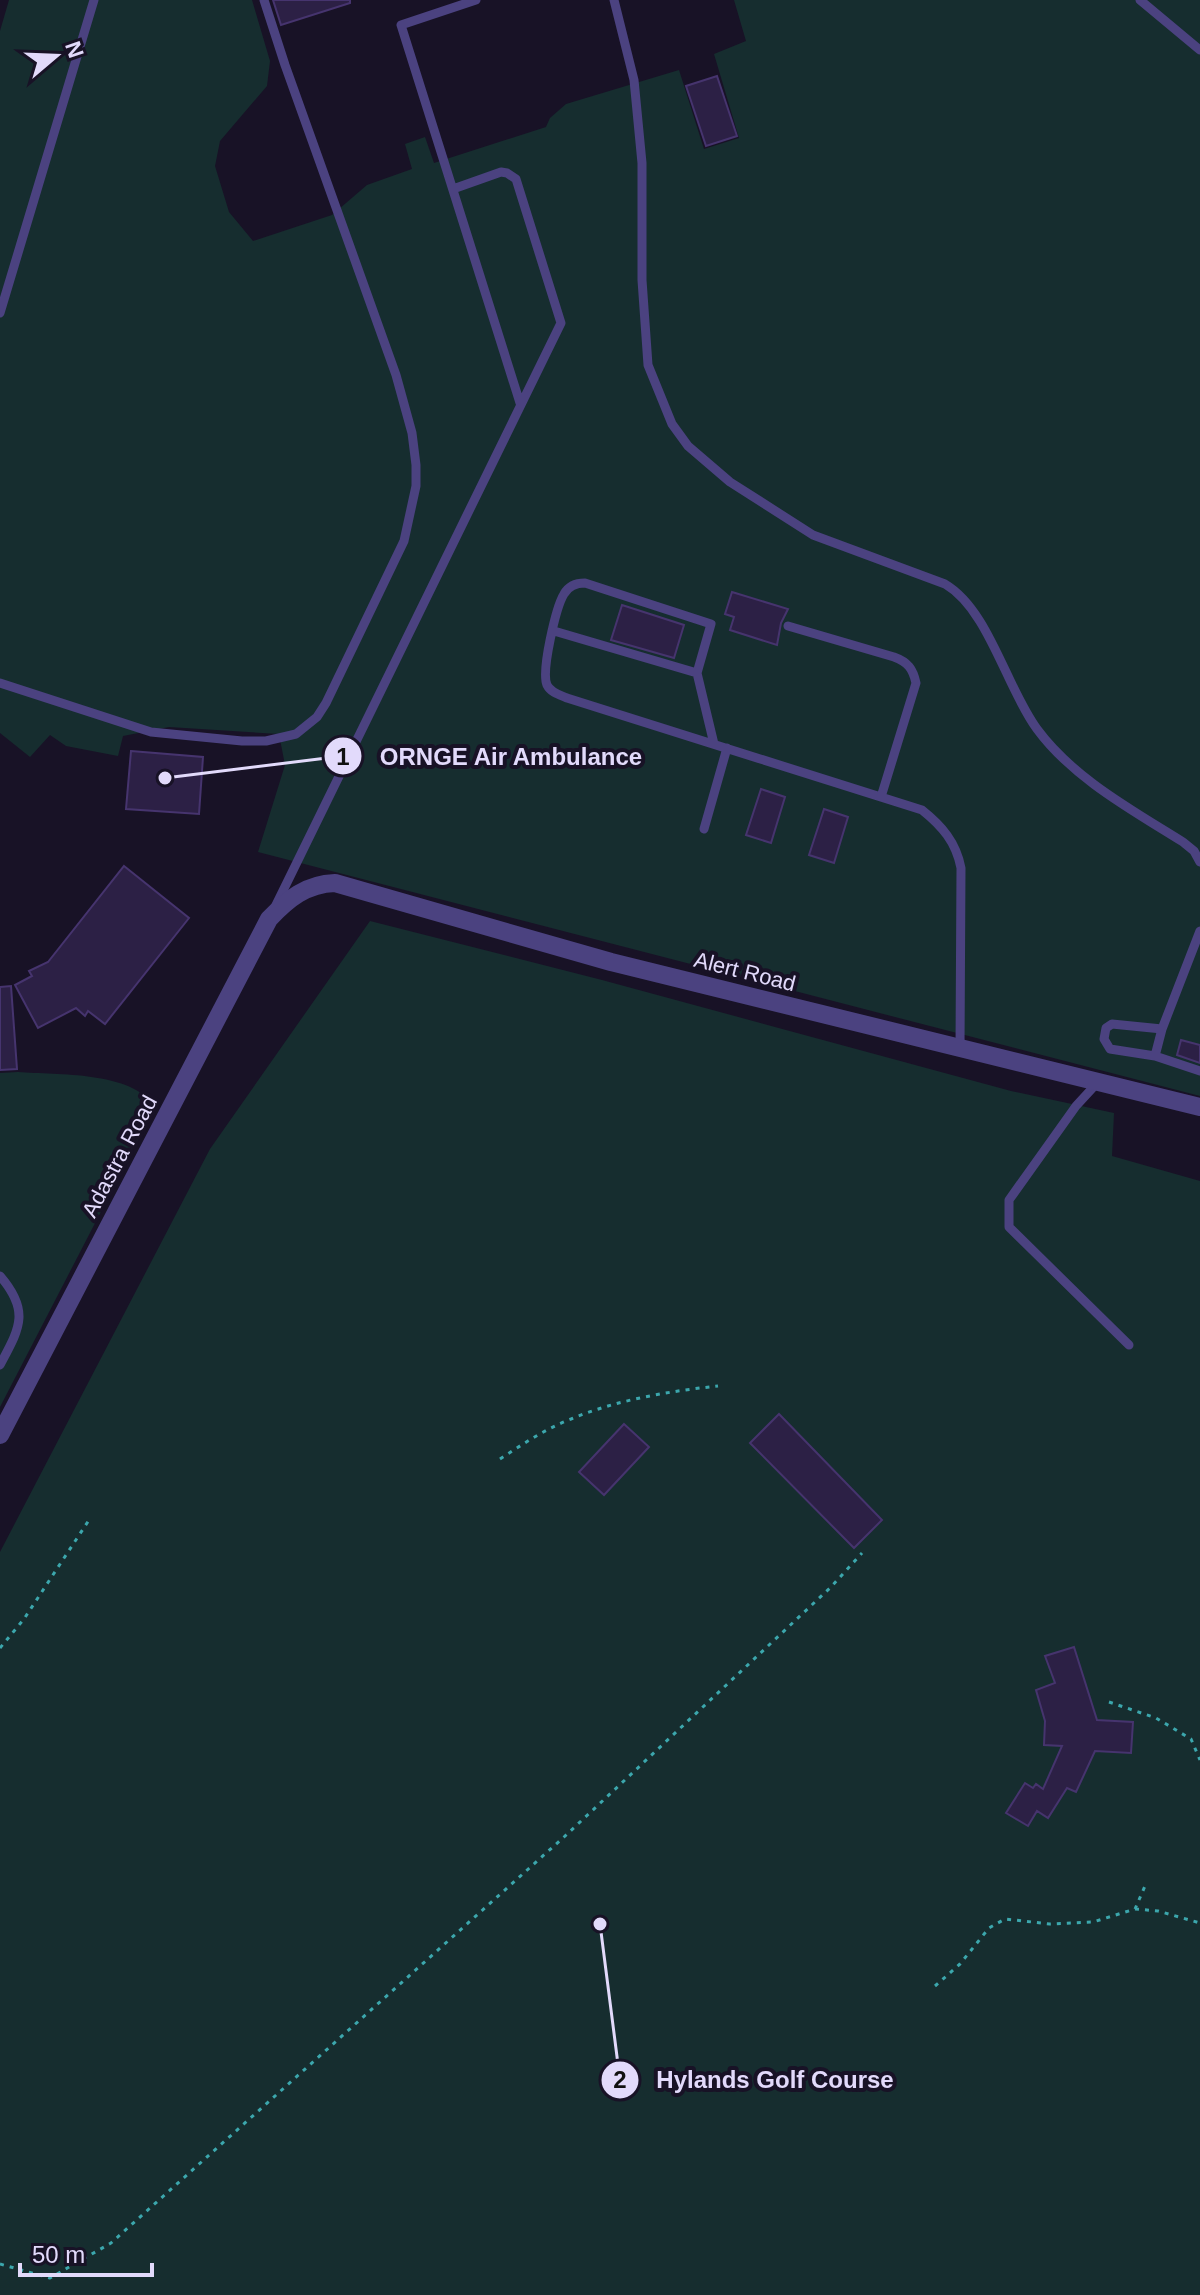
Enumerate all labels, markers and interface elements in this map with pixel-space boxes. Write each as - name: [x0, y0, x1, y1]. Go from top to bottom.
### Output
- north arrow: [16, 16, 96, 96]
- text: N: [60, 38, 89, 61]
- callout: ORNGE Air Ambulance: [323, 732, 659, 780]
- text: 1: [336, 743, 350, 770]
- text: ORNGE Air Ambulance: [380, 743, 642, 770]
- street label: Alert Road: [691, 947, 798, 996]
- street label: Adastra Road: [77, 1091, 162, 1221]
- callout: Hylands Golf Course: [600, 2056, 909, 2104]
- text: 2: [613, 2066, 627, 2093]
- text: Hylands Golf Course: [656, 2066, 894, 2093]
- scale bar: [20, 2227, 152, 2277]
- text: 50 m: [32, 2241, 85, 2268]

